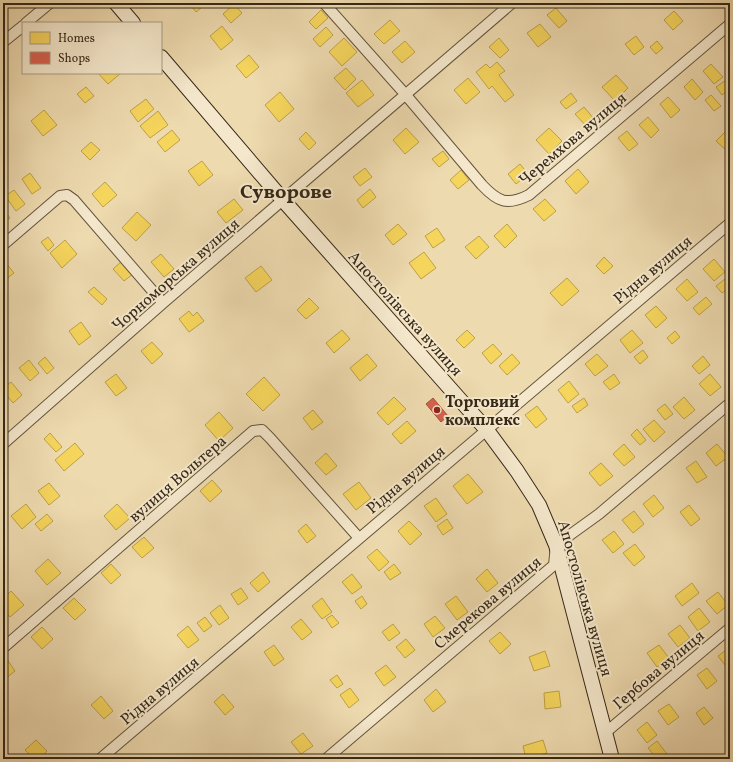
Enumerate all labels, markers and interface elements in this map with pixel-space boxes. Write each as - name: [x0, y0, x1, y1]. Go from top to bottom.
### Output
- legend: [22, 22, 162, 74]
- text: Homes: [58, 31, 95, 47]
- text: Shops: [58, 51, 90, 67]
- street label: Черемхова вулиця: [515, 88, 632, 191]
- district label: Суворове: [240, 179, 332, 207]
- street label: Чорноморська вулиця: [108, 214, 245, 337]
- street label: Рідна вулиця: [609, 231, 697, 310]
- street label: Апостолівська вулиця: [342, 247, 467, 382]
- place label: Торговий комплекс: [445, 392, 520, 432]
- marker: Торговий комплекс: [432, 405, 442, 415]
- street label: вулиця Вольтера: [125, 431, 232, 528]
- street label: Рідна вулиця: [362, 441, 450, 520]
- street label: Апостолівська вулиця: [551, 518, 617, 679]
- street label: Смерекова вулиця: [430, 552, 547, 655]
- street label: Гербова вулиця: [609, 626, 710, 715]
- street label: Рідна вулиця: [116, 652, 204, 731]

